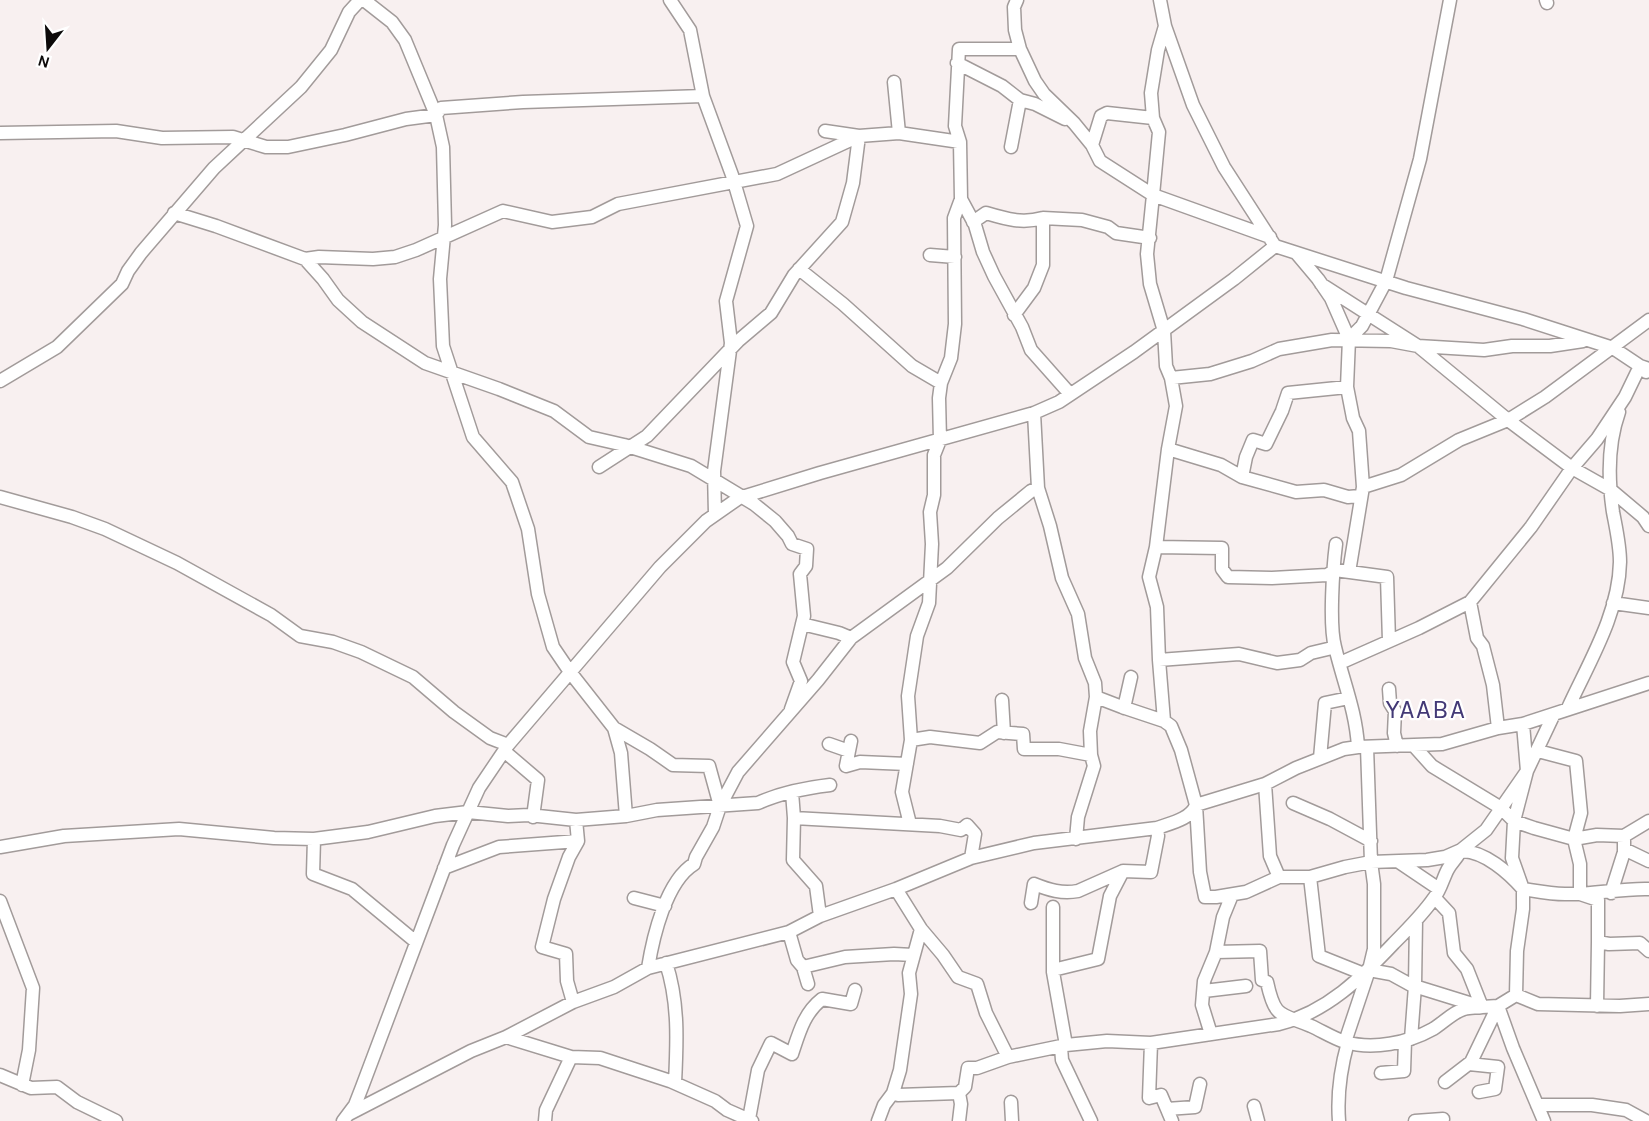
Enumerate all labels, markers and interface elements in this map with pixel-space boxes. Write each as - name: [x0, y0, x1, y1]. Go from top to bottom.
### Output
- north arrow: [18, 18, 78, 78]
- text: N: [35, 51, 52, 73]
- district label: YAABA: [1386, 694, 1466, 725]

